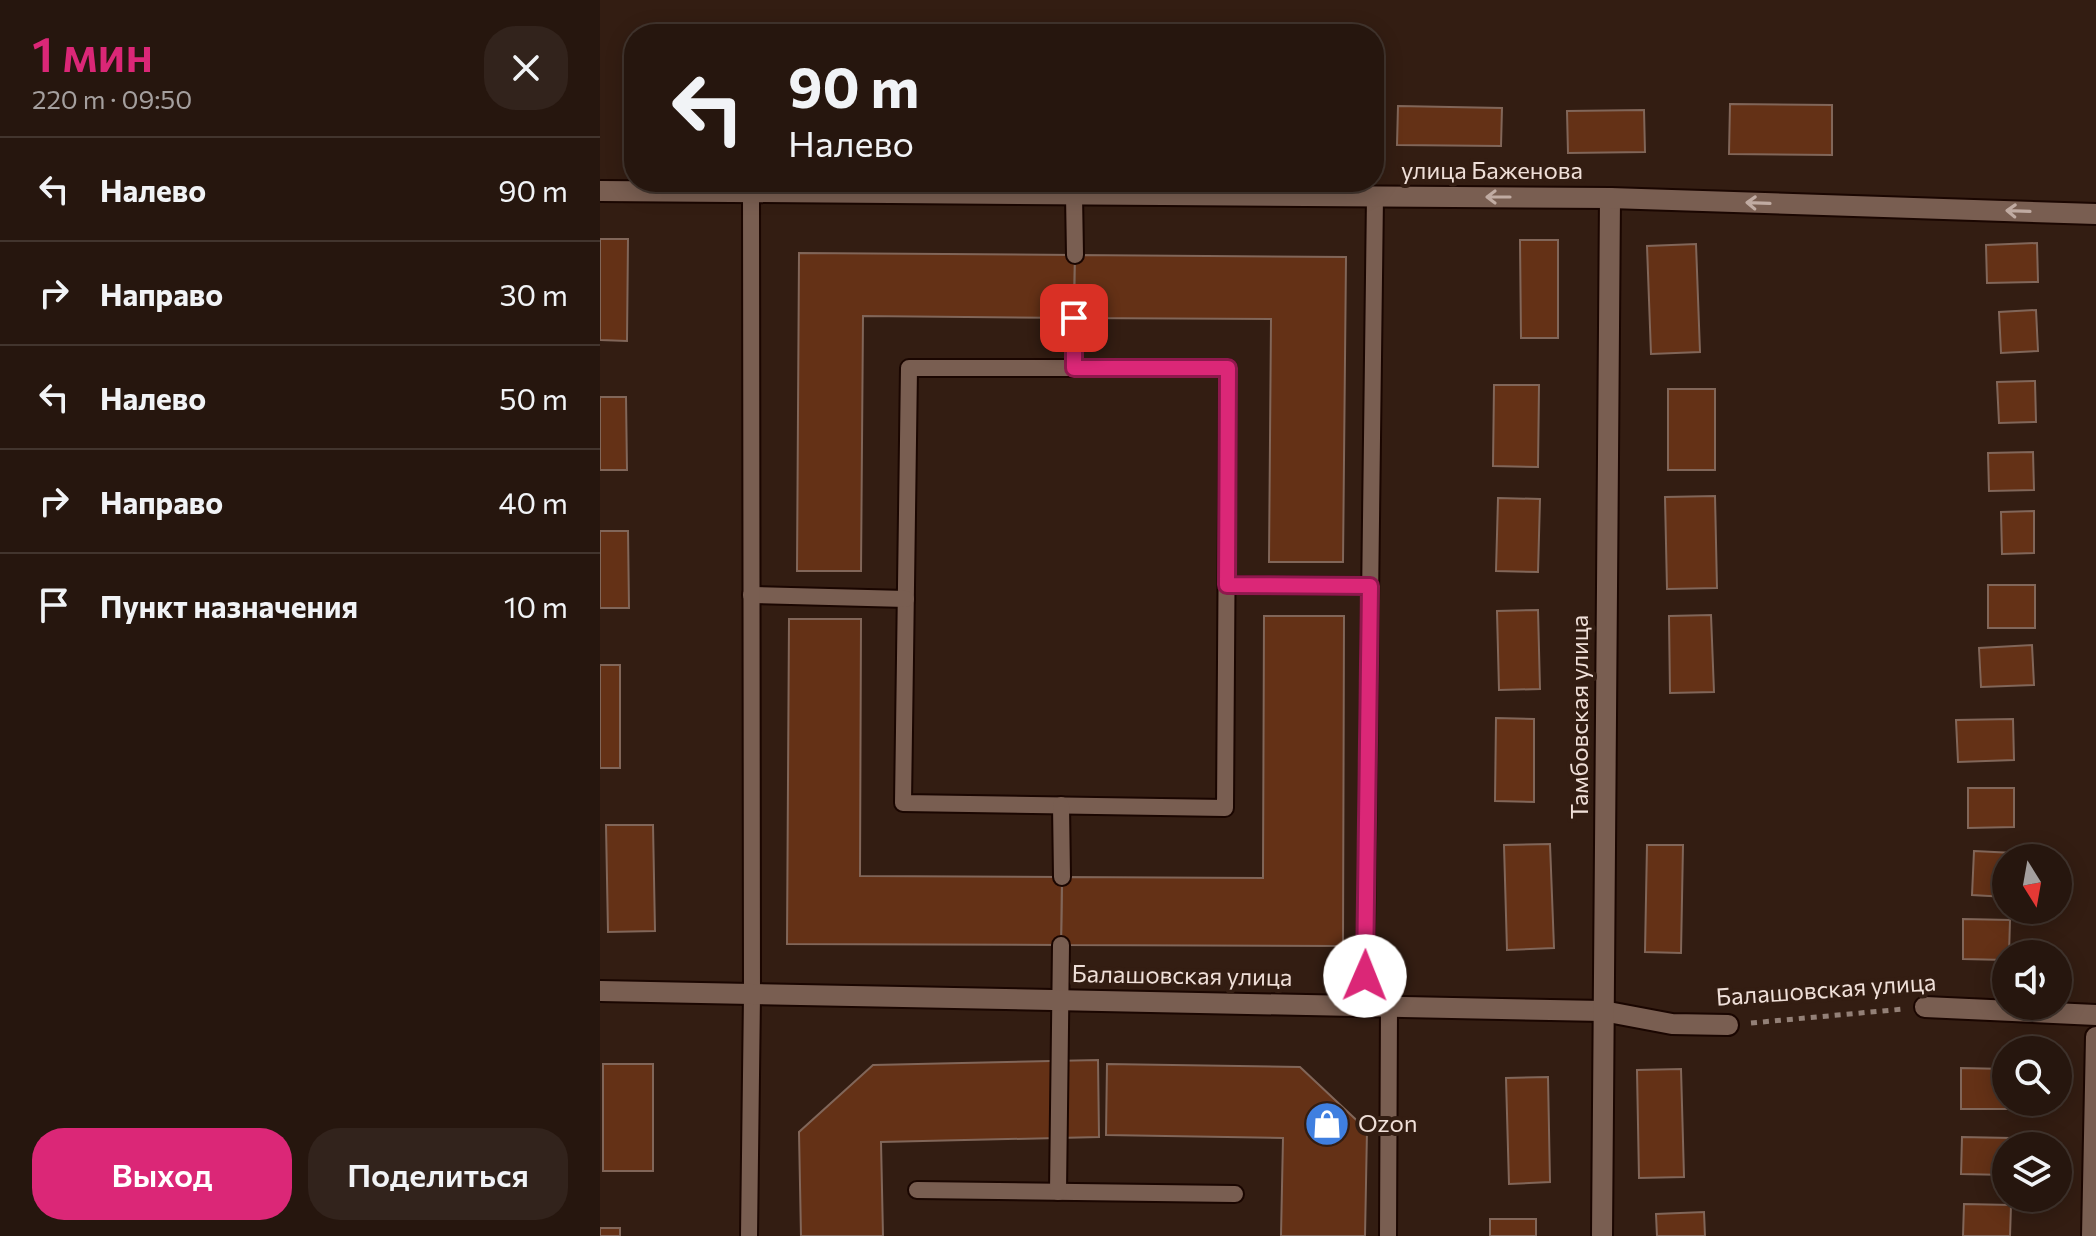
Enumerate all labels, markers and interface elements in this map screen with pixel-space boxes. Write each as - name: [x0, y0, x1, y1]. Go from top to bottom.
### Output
- text: 1 мин: [32, 23, 153, 82]
- button: close: [484, 26, 568, 110]
- text: 90 m: [788, 51, 919, 120]
- icon: left: [656, 56, 760, 160]
- text: 220 m · 09:50: [32, 83, 192, 114]
- text: Налево: [788, 120, 914, 164]
- street label: улица Баженова: [1401, 155, 1583, 184]
- icon: left: [32, 167, 76, 211]
- text: Налево: [100, 171, 206, 208]
- text: 90 m: [498, 171, 568, 208]
- one-way arrow: [1485, 189, 1512, 205]
- one-way arrow: [1745, 195, 1772, 210]
- one-way arrow: [2005, 203, 2032, 219]
- icon: right: [32, 271, 76, 315]
- text: Направо: [100, 275, 223, 312]
- text: 30 m: [499, 275, 568, 312]
- pin: [1040, 284, 1108, 352]
- icon: arrive: [1052, 296, 1096, 340]
- icon: left: [32, 375, 76, 419]
- text: Налево: [100, 379, 206, 416]
- text: 50 m: [499, 379, 568, 416]
- icon: right: [32, 479, 76, 523]
- text: Направо: [100, 483, 223, 520]
- text: 40 m: [499, 483, 568, 520]
- icon: arrive: [32, 583, 76, 627]
- text: Пункт назначения: [100, 587, 358, 624]
- text: 10 m: [504, 587, 568, 624]
- street label: Тамбовская улица: [1564, 615, 1593, 819]
- north arrow: [1992, 844, 2072, 924]
- map controls: [1992, 844, 2072, 1212]
- position arrow: [1323, 934, 1407, 1018]
- button: sound: [1992, 940, 2072, 1020]
- street label: Балашовская улица: [1071, 958, 1293, 991]
- street label: Балашовская улица: [1715, 966, 1937, 1011]
- button: search: [1992, 1036, 2072, 1116]
- shop icon: Ozon: [1303, 1100, 1351, 1148]
- place label: Ozon: [1358, 1108, 1418, 1137]
- button: Выход: [32, 1128, 292, 1220]
- button: Поделиться: [308, 1128, 568, 1220]
- button: layers: [1992, 1132, 2072, 1212]

